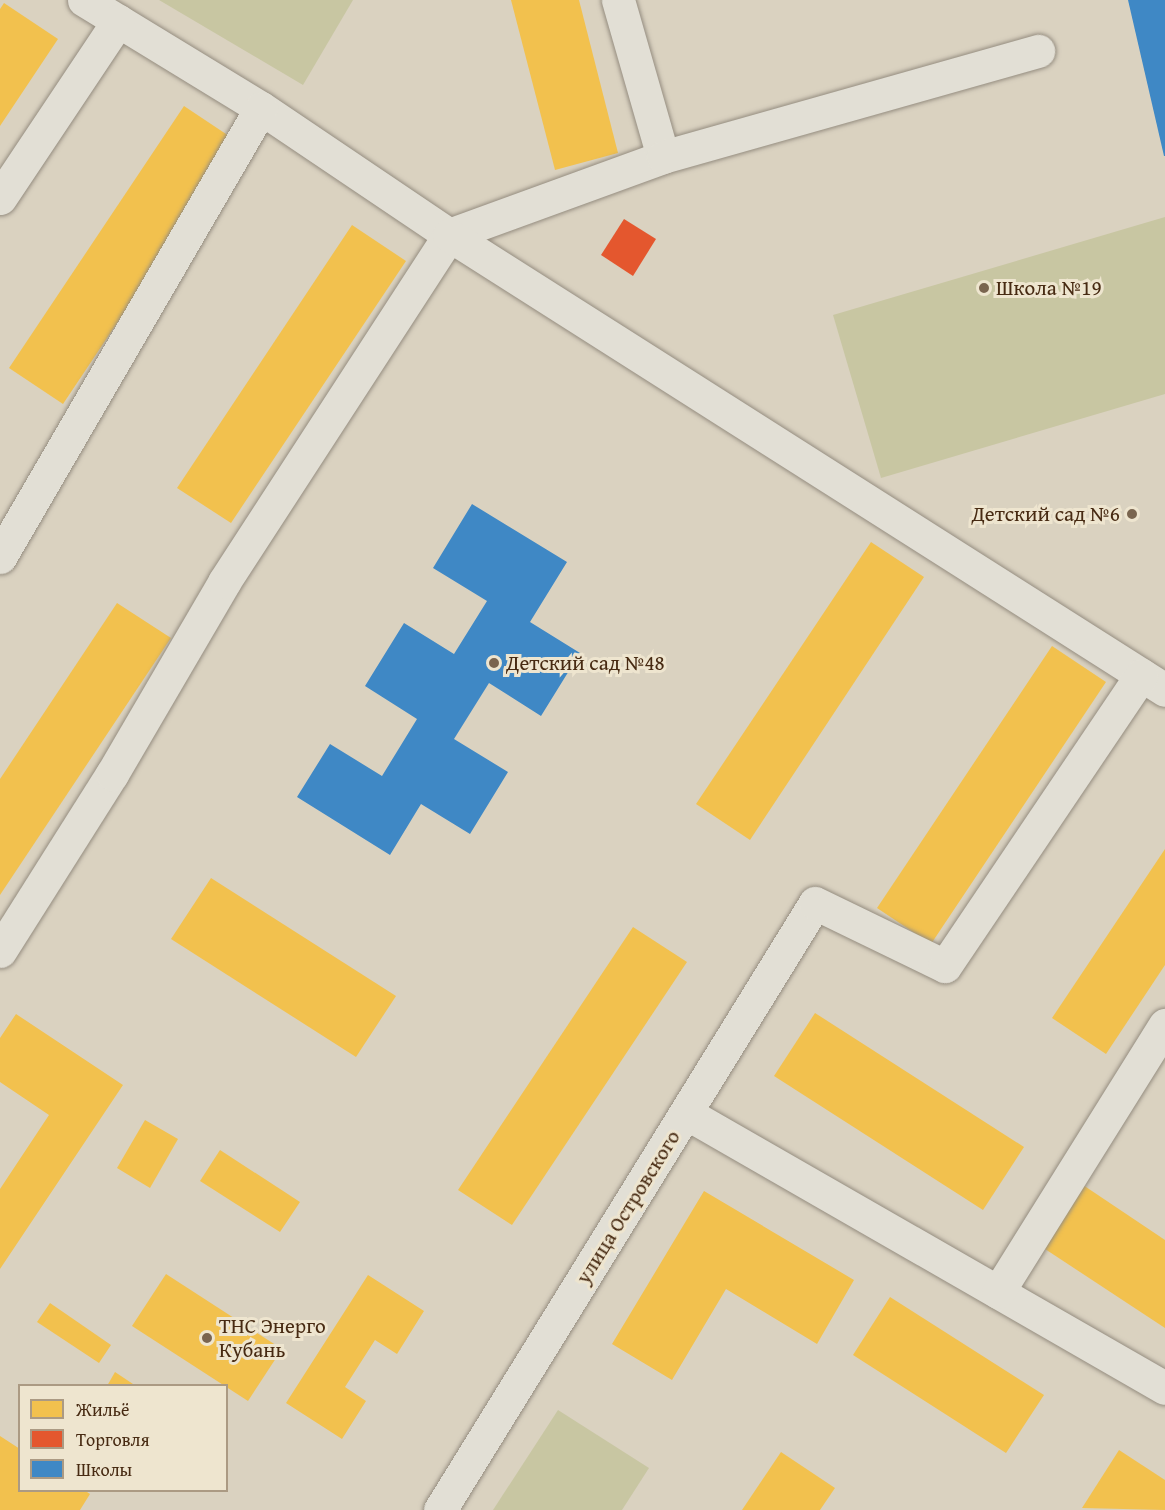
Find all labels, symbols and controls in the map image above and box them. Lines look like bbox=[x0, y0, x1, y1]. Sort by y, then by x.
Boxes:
place label: Школа №19 bbox=[996, 275, 1102, 301]
marker: Школа №19 bbox=[977, 281, 991, 295]
place label: Детский сад №6 bbox=[971, 501, 1120, 527]
marker: Детский сад №6 bbox=[1125, 507, 1139, 521]
place label: Детский сад №48 bbox=[506, 650, 665, 676]
marker: Детский сад №48 bbox=[487, 656, 501, 670]
street label: улица Островского bbox=[571, 1126, 685, 1288]
place label: ТНС Энерго Кубань bbox=[219, 1313, 326, 1363]
marker: ТНС Энерго Кубань bbox=[200, 1331, 214, 1345]
legend bbox=[18, 1384, 228, 1492]
text: Жильё bbox=[76, 1396, 130, 1423]
text: Торговля bbox=[76, 1426, 150, 1453]
text: Школы bbox=[76, 1456, 132, 1483]

